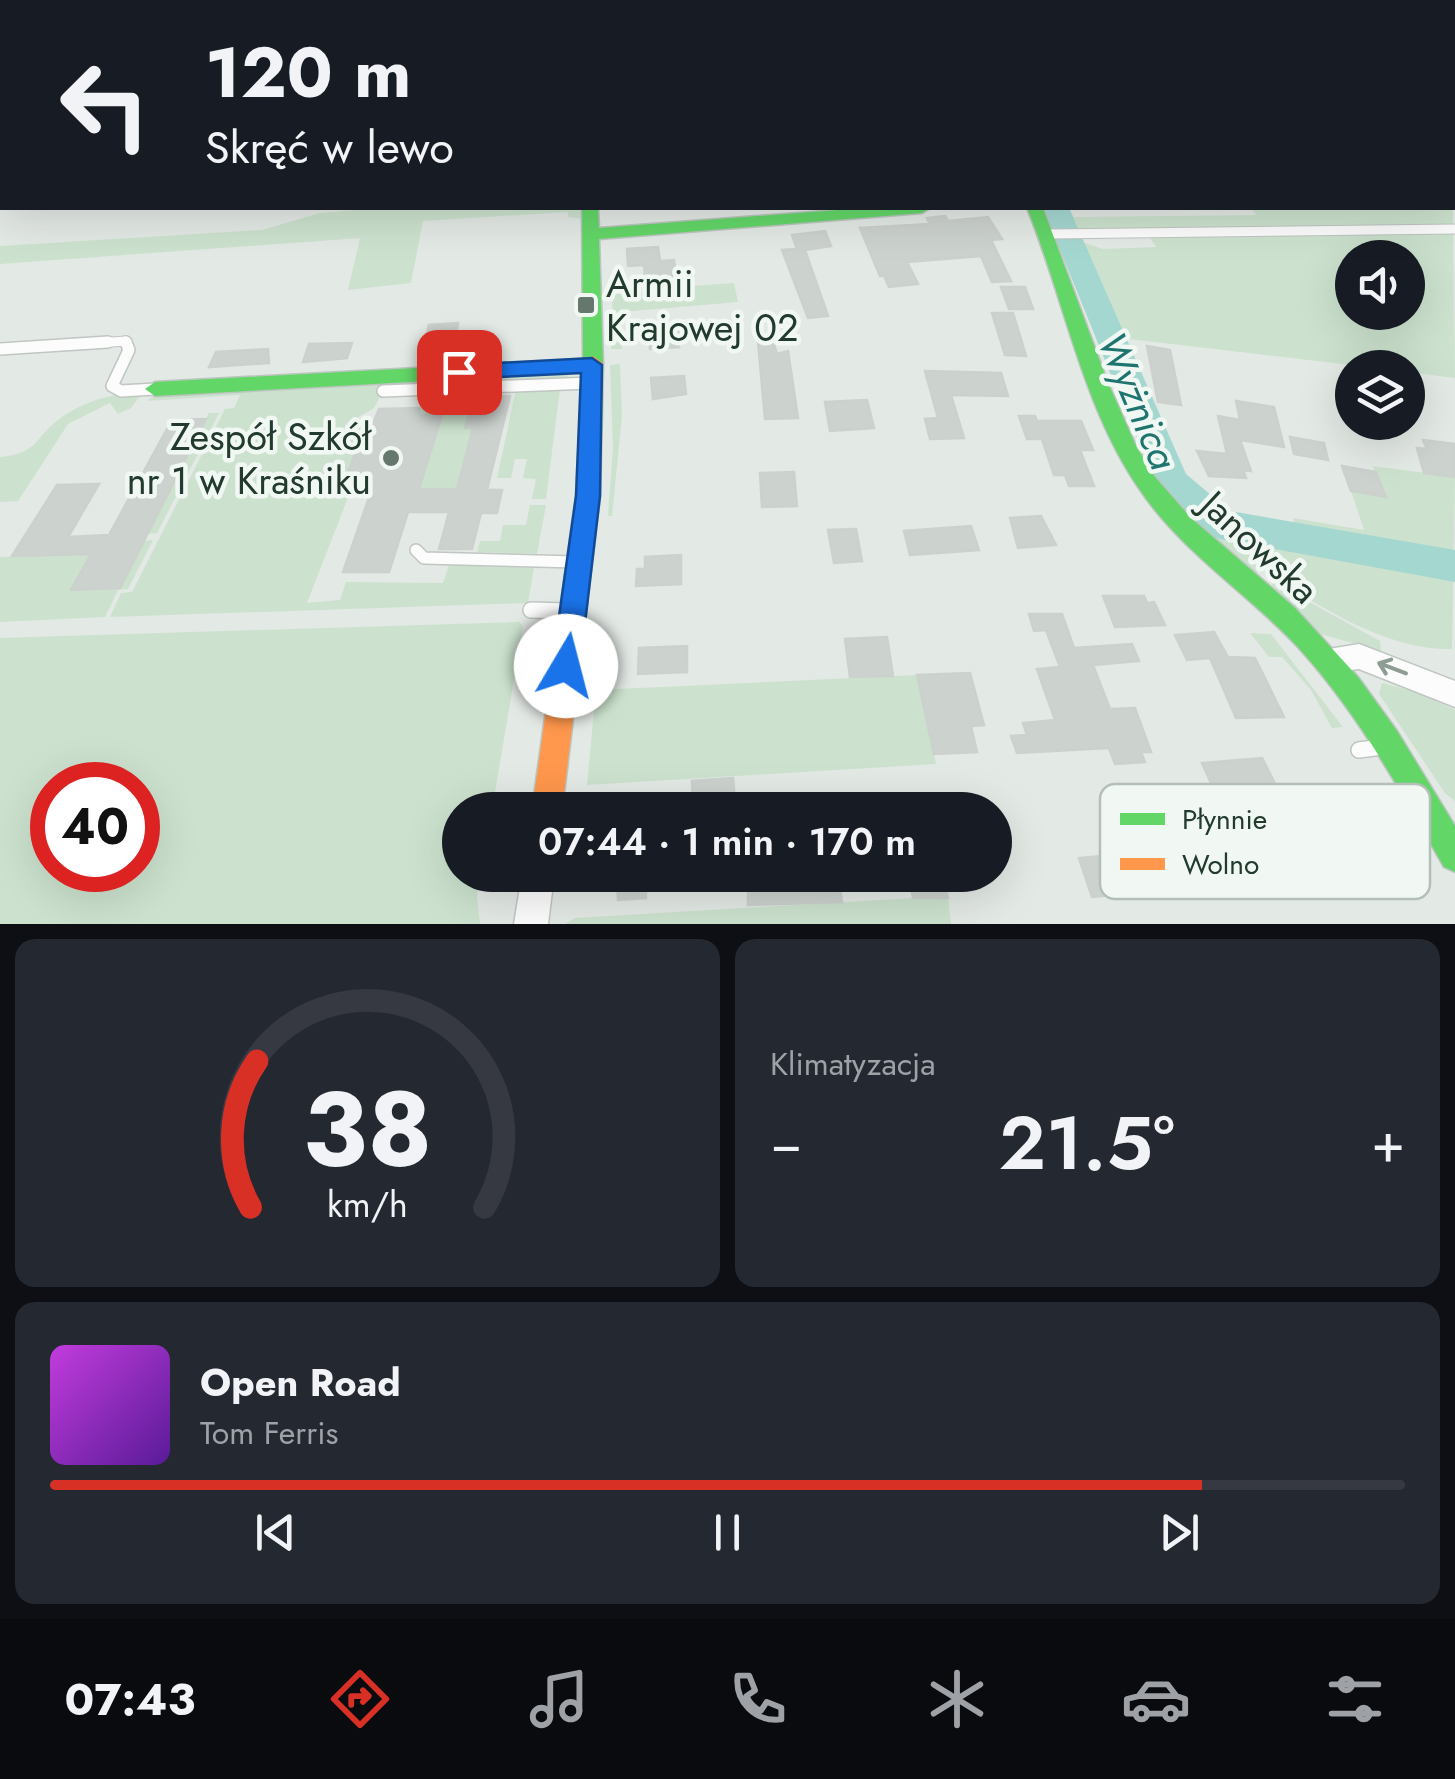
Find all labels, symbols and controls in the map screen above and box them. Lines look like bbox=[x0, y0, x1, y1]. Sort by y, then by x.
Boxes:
text: 120 m bbox=[205, 22, 411, 123]
icon: left bbox=[40, 40, 170, 170]
text: Skręć w lewo bbox=[205, 115, 454, 180]
map controls bbox=[1335, 240, 1425, 440]
button: sound bbox=[1335, 240, 1425, 330]
place label: Armii Krajowej 02 bbox=[606, 256, 799, 355]
marker: Armii Krajowej 02 bbox=[575, 294, 597, 316]
water label: Wyżnica bbox=[1083, 323, 1193, 479]
pin bbox=[417, 330, 502, 415]
icon: arrive bbox=[432, 345, 487, 400]
button: layers bbox=[1335, 350, 1425, 440]
place label: Zespół Szkół nr 1 w Kraśniku bbox=[127, 409, 372, 508]
marker: Zespół Szkół nr 1 w Kraśniku bbox=[380, 447, 402, 469]
street label: Janowska bbox=[1185, 474, 1331, 616]
position arrow bbox=[514, 614, 618, 718]
one-way arrow bbox=[1378, 657, 1408, 675]
speed limit sign: 40 bbox=[30, 762, 160, 892]
legend bbox=[1100, 784, 1430, 899]
text: Płynnie bbox=[1182, 799, 1267, 840]
text: 07:44 · 1 min · 170 m bbox=[538, 814, 916, 869]
text: Wolno bbox=[1182, 844, 1259, 885]
text: Klimatyzacja bbox=[770, 1041, 936, 1087]
text: 38 bbox=[303, 1054, 432, 1204]
text: 21.5° bbox=[999, 1089, 1175, 1197]
text: − bbox=[770, 1103, 802, 1183]
text: + bbox=[1371, 1103, 1405, 1183]
text: km/h bbox=[327, 1179, 408, 1230]
text: Open Road bbox=[200, 1355, 401, 1410]
text: Tom Ferris bbox=[200, 1410, 338, 1456]
icon: previous bbox=[248, 1505, 303, 1560]
icon: pause bbox=[700, 1505, 755, 1560]
icon: next bbox=[1152, 1505, 1207, 1560]
icon: directions bbox=[325, 1664, 395, 1734]
icon: music bbox=[524, 1664, 594, 1734]
icon: phone bbox=[723, 1664, 793, 1734]
icon: climate bbox=[922, 1664, 992, 1734]
icon: car bbox=[1121, 1664, 1191, 1734]
icon: filters bbox=[1320, 1664, 1390, 1734]
text: 07:43 bbox=[65, 1667, 195, 1732]

